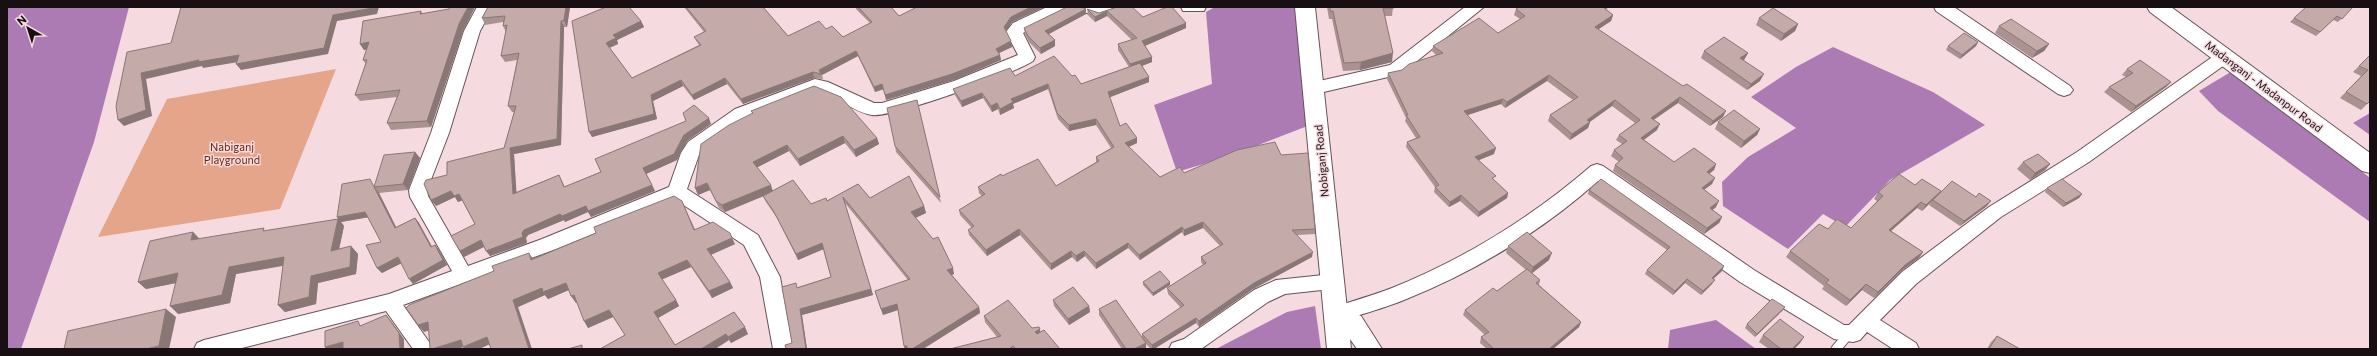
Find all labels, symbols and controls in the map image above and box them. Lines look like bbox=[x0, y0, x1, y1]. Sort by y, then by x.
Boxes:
north arrow bbox=[8, 8, 48, 48]
text: N bbox=[14, 12, 29, 27]
street label: Madanganj - Madanpur Road bbox=[2203, 38, 2325, 134]
street label: Nobiganj Road bbox=[1311, 124, 1331, 198]
park label: Nabiganj Playground bbox=[204, 140, 260, 166]

